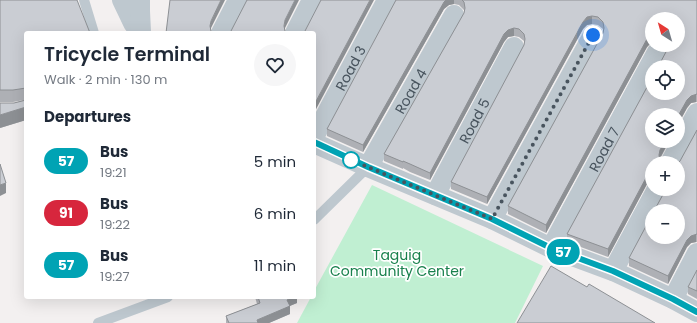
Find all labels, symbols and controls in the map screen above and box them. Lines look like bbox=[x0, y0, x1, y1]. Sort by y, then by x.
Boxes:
north arrow bbox=[645, 12, 685, 52]
map controls bbox=[645, 12, 685, 244]
your location bbox=[583, 25, 603, 45]
text: Tricycle Terminal bbox=[44, 41, 210, 68]
street label: Road 3 bbox=[330, 42, 371, 94]
button: heart bbox=[254, 44, 296, 86]
button: locate bbox=[645, 60, 685, 100]
street label: Road 4 bbox=[390, 65, 432, 118]
text: Walk · 2 min · 130 m bbox=[44, 70, 167, 89]
street label: Road 5 bbox=[454, 95, 495, 147]
text: Departures bbox=[44, 106, 131, 127]
button: layers bbox=[645, 108, 685, 148]
street label: Road 7 bbox=[584, 123, 625, 175]
text: Bus bbox=[100, 141, 128, 162]
text: 57 bbox=[58, 151, 74, 171]
text: 5 min bbox=[254, 151, 296, 172]
unlabelled marker bbox=[342, 151, 360, 169]
button: + bbox=[645, 156, 685, 196]
text: 19:21 bbox=[100, 163, 127, 182]
text: Bus bbox=[100, 193, 128, 214]
text: 91 bbox=[59, 203, 73, 223]
text: 6 min bbox=[254, 203, 296, 224]
button: − bbox=[645, 204, 685, 244]
text: 19:22 bbox=[100, 215, 130, 234]
line badge: 57 bbox=[545, 239, 581, 265]
text: 57 bbox=[555, 242, 571, 262]
text: Bus bbox=[100, 245, 128, 266]
park label: Taguig Community Center bbox=[330, 245, 464, 281]
text: 57 bbox=[58, 255, 74, 275]
text: 11 min bbox=[254, 255, 296, 276]
text: 19:27 bbox=[100, 267, 130, 286]

